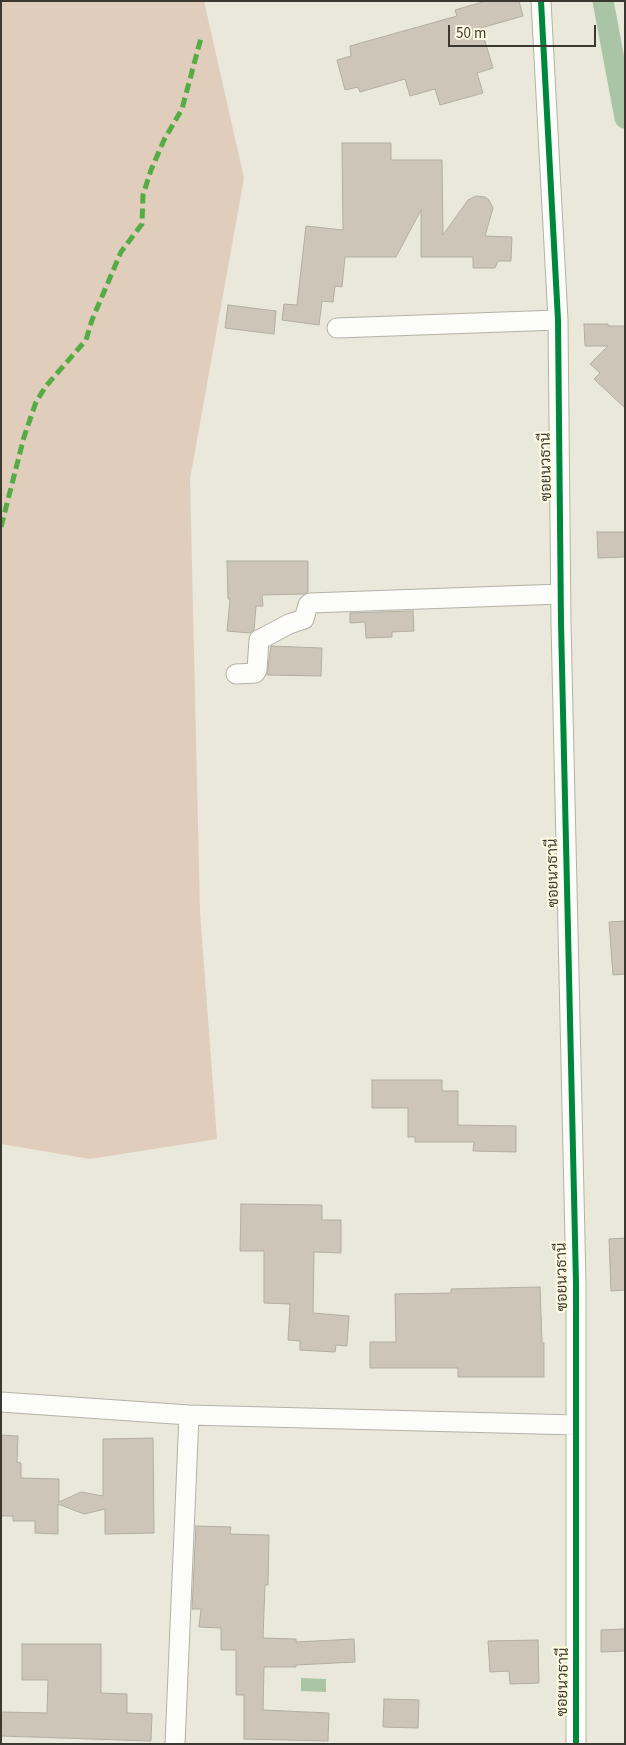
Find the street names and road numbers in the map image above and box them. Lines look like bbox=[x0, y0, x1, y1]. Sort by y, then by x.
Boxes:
street label: ซอยนวธานี bbox=[537, 432, 557, 502]
street label: ซอยนวธานี bbox=[544, 838, 564, 908]
street label: ซอยนวธานี bbox=[553, 1242, 573, 1312]
street label: ซอยนวธานี bbox=[554, 1647, 574, 1717]

